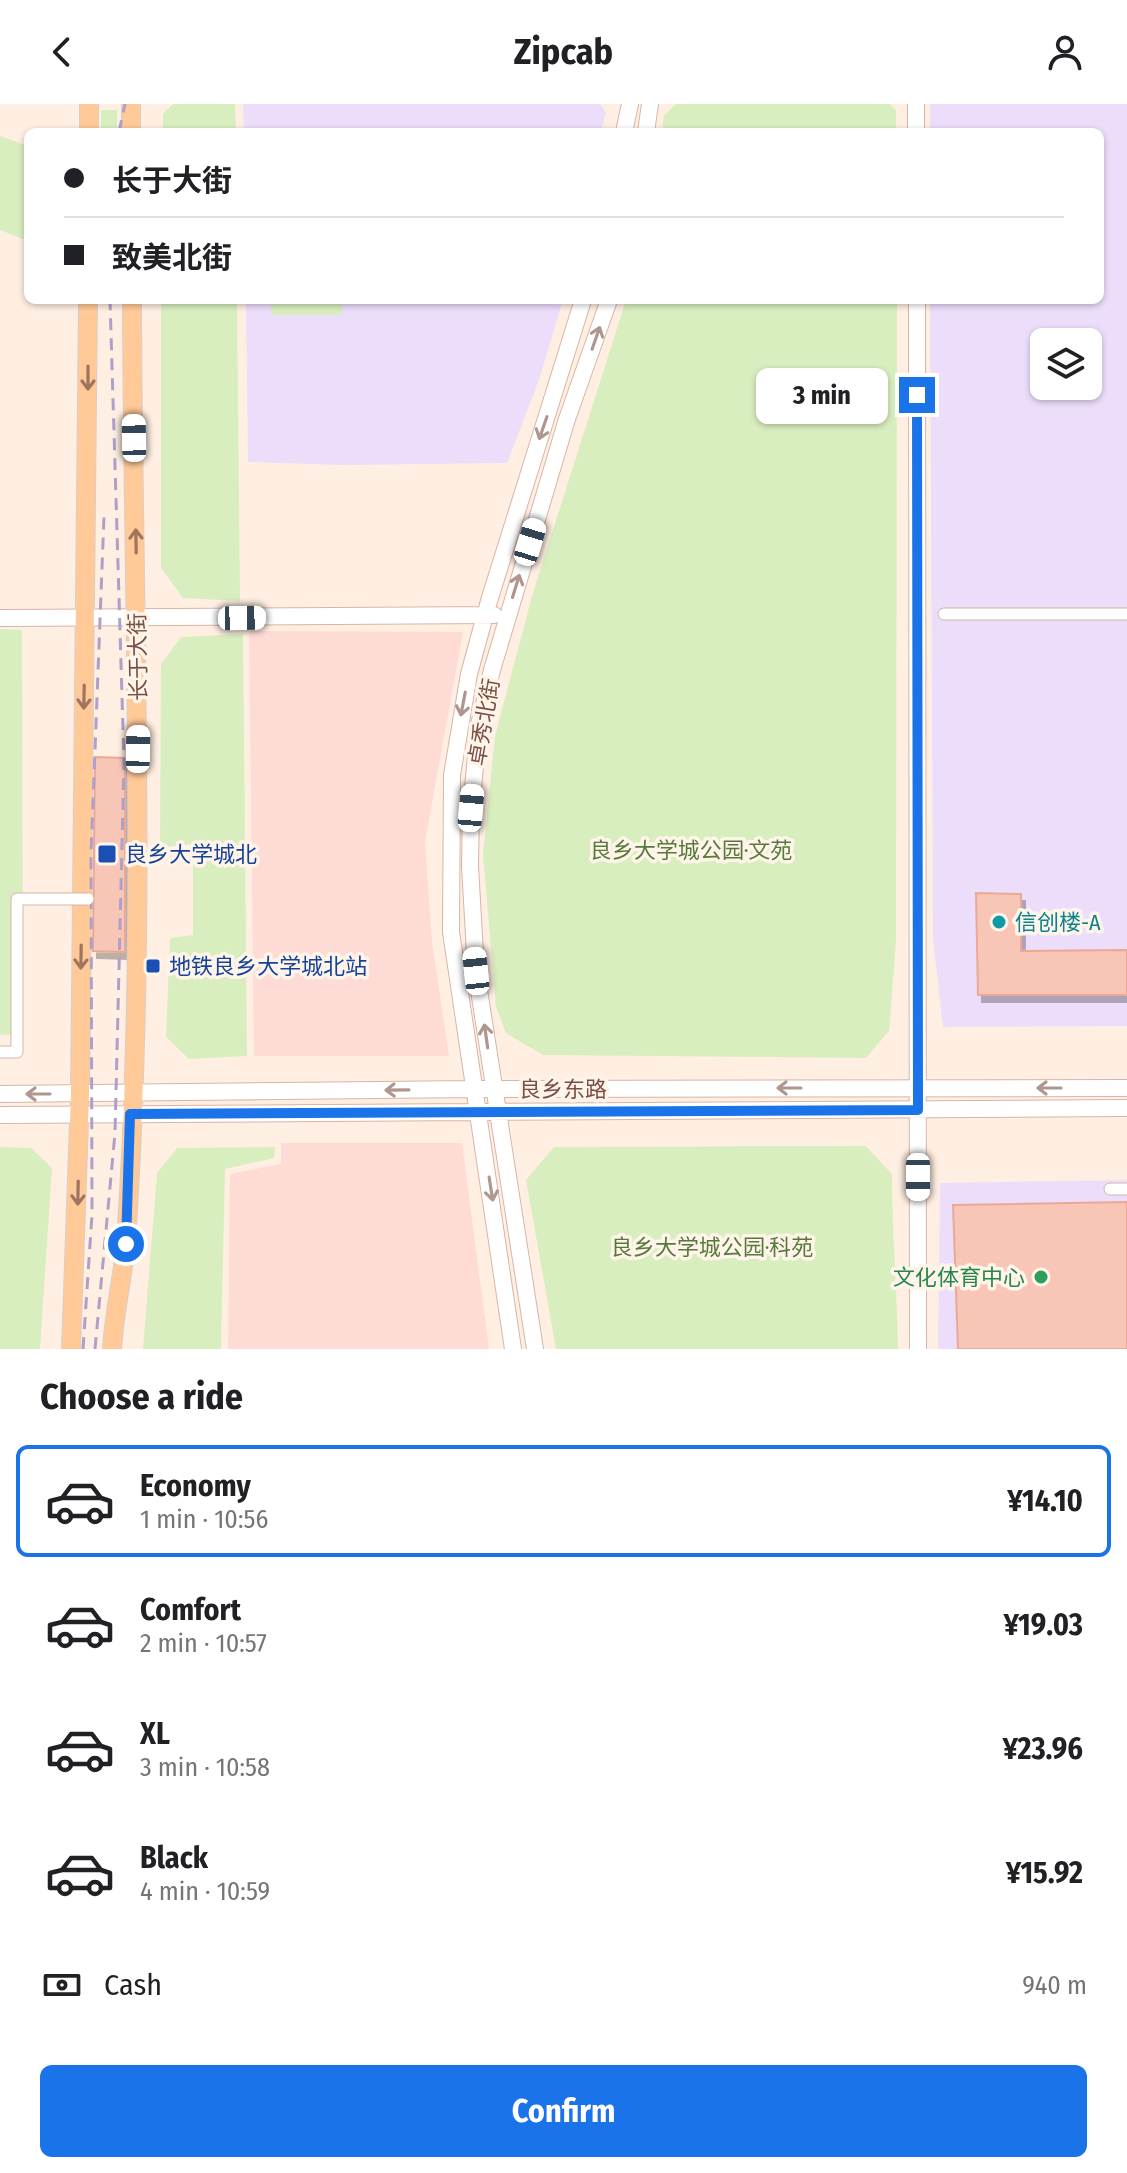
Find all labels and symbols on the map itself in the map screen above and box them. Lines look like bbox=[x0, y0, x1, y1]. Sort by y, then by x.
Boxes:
one-way arrow bbox=[589, 326, 604, 351]
one-way arrow bbox=[80, 364, 96, 391]
callout: 3 min bbox=[757, 367, 889, 423]
route end bbox=[899, 377, 935, 413]
car bbox=[122, 414, 146, 462]
one-way arrow bbox=[535, 415, 550, 440]
car bbox=[512, 516, 548, 568]
one-way arrow bbox=[128, 528, 144, 555]
one-way arrow bbox=[509, 573, 524, 599]
car bbox=[218, 606, 266, 630]
street label: 长于大街 bbox=[124, 613, 152, 701]
street label: 卓秀北街 bbox=[463, 676, 505, 768]
one-way arrow bbox=[76, 683, 92, 710]
one-way arrow bbox=[455, 691, 470, 717]
car bbox=[126, 725, 150, 773]
car bbox=[457, 783, 485, 833]
park label: 良乡大学城公园·文苑 bbox=[590, 837, 792, 864]
place label: 良乡大学城北 bbox=[125, 841, 257, 868]
marker: 良乡大学城北 bbox=[96, 843, 118, 865]
place label: 信创楼-A bbox=[1015, 909, 1101, 936]
marker: 信创楼-A bbox=[990, 913, 1008, 931]
one-way arrow bbox=[73, 943, 89, 970]
car bbox=[462, 946, 490, 996]
place label: 地铁良乡大学城北站 bbox=[169, 953, 367, 980]
marker: 地铁良乡大学城北站 bbox=[144, 957, 162, 975]
one-way arrow bbox=[478, 1023, 493, 1049]
street label: 良乡东路 bbox=[519, 1076, 607, 1103]
one-way arrow bbox=[776, 1080, 803, 1096]
one-way arrow bbox=[1036, 1080, 1063, 1096]
one-way arrow bbox=[384, 1082, 411, 1097]
one-way arrow bbox=[25, 1086, 52, 1102]
car bbox=[906, 1153, 930, 1201]
one-way arrow bbox=[484, 1176, 499, 1201]
one-way arrow bbox=[70, 1179, 86, 1206]
route start bbox=[108, 1226, 144, 1262]
park label: 良乡大学城公园·科苑 bbox=[611, 1234, 813, 1261]
place label: 文化体育中心 bbox=[893, 1264, 1025, 1291]
marker: 文化体育中心 bbox=[1032, 1268, 1050, 1286]

